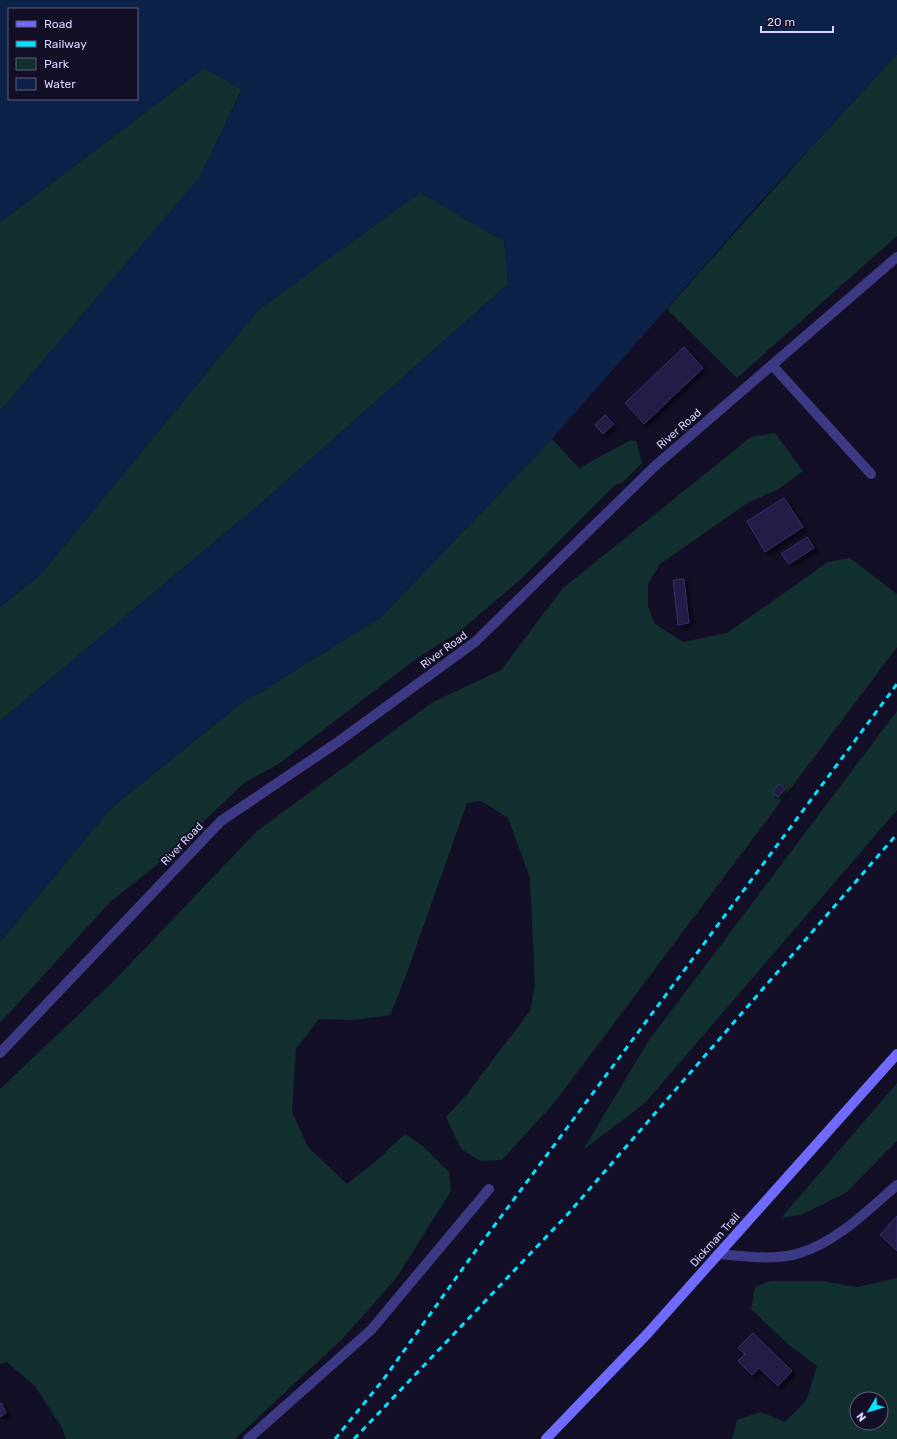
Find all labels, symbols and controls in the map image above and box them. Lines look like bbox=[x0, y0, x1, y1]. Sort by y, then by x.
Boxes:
legend bbox=[8, 8, 138, 100]
scale bar bbox=[761, 8, 833, 34]
text: 20 m bbox=[767, 15, 795, 29]
text: Road bbox=[44, 17, 72, 31]
text: Railway bbox=[44, 37, 87, 51]
text: Park bbox=[44, 57, 70, 71]
text: Water bbox=[44, 77, 76, 91]
street label: River Road bbox=[654, 406, 704, 452]
street label: River Road bbox=[418, 629, 470, 671]
street label: River Road bbox=[158, 820, 206, 868]
street label: Dickman Trail bbox=[687, 1210, 743, 1270]
north arrow bbox=[849, 1391, 889, 1431]
text: N bbox=[854, 1410, 869, 1424]

